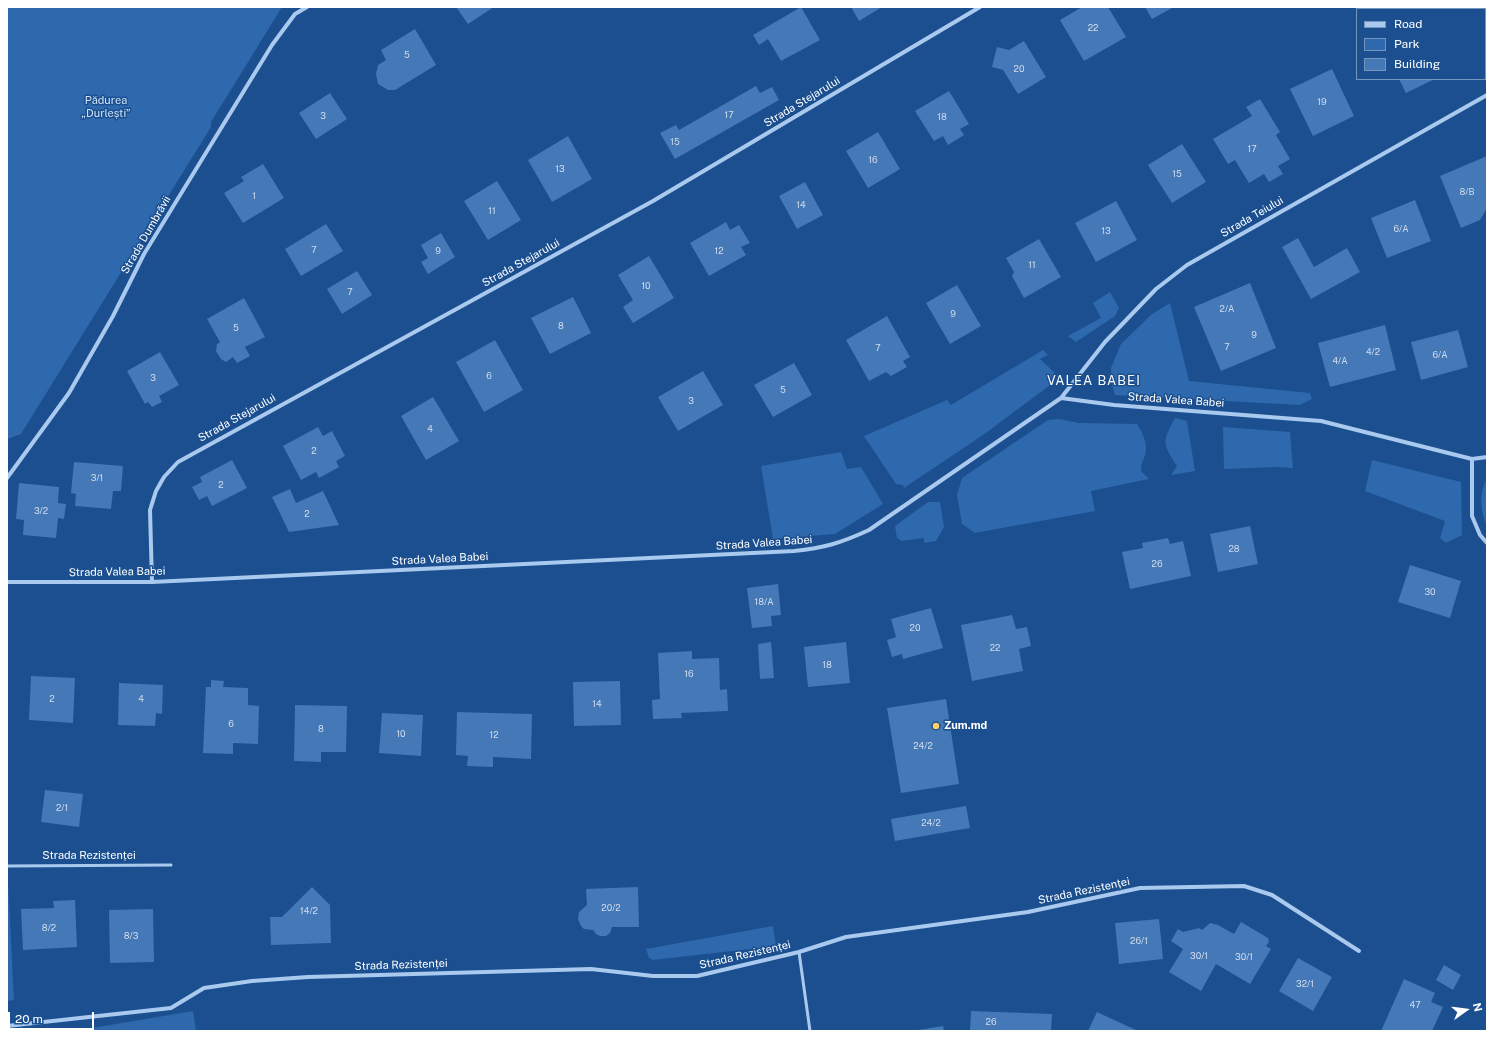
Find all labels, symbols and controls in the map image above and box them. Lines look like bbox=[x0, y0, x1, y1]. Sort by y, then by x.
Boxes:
legend bbox=[1356, 8, 1486, 80]
text: Road bbox=[1394, 17, 1422, 31]
house number: 22 bbox=[1088, 23, 1098, 33]
text: Park bbox=[1394, 37, 1420, 51]
house number: 5 bbox=[404, 50, 410, 60]
text: Building bbox=[1394, 57, 1440, 71]
house number: 20 bbox=[1014, 64, 1024, 74]
street label: Strada Stejarului bbox=[762, 74, 842, 130]
park label: Pădurea „Durlești” bbox=[81, 94, 131, 120]
house number: 19 bbox=[1317, 97, 1327, 107]
house number: 17 bbox=[724, 110, 734, 120]
house number: 3 bbox=[320, 111, 326, 121]
house number: 18 bbox=[937, 112, 947, 122]
house number: 15 bbox=[670, 137, 680, 147]
house number: 17 bbox=[1247, 144, 1257, 154]
house number: 16 bbox=[868, 155, 878, 165]
house number: 13 bbox=[555, 164, 565, 174]
house number: 15 bbox=[1172, 169, 1182, 179]
house number: 8/B bbox=[1459, 187, 1475, 197]
house number: 1 bbox=[252, 191, 256, 201]
street label: Strada Dumbrăvii bbox=[118, 194, 174, 276]
street label: Strada Teiului bbox=[1218, 194, 1286, 240]
house number: 14 bbox=[796, 200, 806, 210]
house number: 11 bbox=[488, 206, 496, 216]
house number: 6/A bbox=[1393, 224, 1409, 234]
house number: 13 bbox=[1101, 226, 1111, 236]
street label: Strada Stejarului bbox=[480, 236, 562, 290]
house number: 7 bbox=[311, 245, 317, 255]
house number: 9 bbox=[435, 246, 441, 256]
house number: 12 bbox=[714, 246, 724, 256]
house number: 11 bbox=[1028, 260, 1036, 270]
house number: 10 bbox=[641, 281, 651, 291]
house number: 7 bbox=[347, 287, 353, 297]
house number: 2/A bbox=[1220, 304, 1234, 314]
house number: 9 bbox=[950, 309, 956, 319]
house number: 8 bbox=[558, 321, 564, 331]
house number: 5 bbox=[233, 323, 239, 333]
house number: 9 bbox=[1251, 330, 1257, 340]
house number: 7 bbox=[1224, 342, 1230, 352]
house number: 7 bbox=[875, 343, 881, 353]
house number: 4/2 bbox=[1366, 347, 1380, 357]
house number: 6/A bbox=[1432, 350, 1448, 360]
house number: 4/A bbox=[1332, 356, 1348, 366]
house number: 6 bbox=[486, 371, 492, 381]
house number: 3 bbox=[150, 373, 156, 383]
district label: VALEA BABEI bbox=[1047, 373, 1141, 389]
house number: 5 bbox=[780, 385, 786, 395]
street label: Strada Valea Babei bbox=[1127, 390, 1225, 410]
street label: Strada Stejarului bbox=[196, 391, 278, 445]
house number: 3 bbox=[688, 396, 694, 406]
house number: 4 bbox=[427, 424, 433, 434]
house number: 2 bbox=[311, 446, 317, 456]
house number: 3/1 bbox=[91, 473, 103, 483]
house number: 2 bbox=[218, 480, 224, 490]
house number: 3/2 bbox=[34, 506, 48, 516]
house number: 2 bbox=[304, 509, 310, 519]
street label: Strada Valea Babei bbox=[715, 533, 813, 553]
house number: 28 bbox=[1228, 544, 1240, 554]
street label: Strada Valea Babei bbox=[391, 550, 489, 568]
house number: 26 bbox=[1152, 559, 1162, 569]
street label: Strada Valea Babei bbox=[68, 565, 166, 579]
house number: 30 bbox=[1424, 587, 1436, 597]
house number: 18/A bbox=[754, 597, 774, 607]
house number: 20 bbox=[910, 623, 920, 633]
house number: 22 bbox=[990, 643, 1000, 653]
house number: 18 bbox=[822, 660, 832, 670]
house number: 16 bbox=[684, 669, 694, 679]
house number: 2 bbox=[49, 694, 55, 704]
house number: 4 bbox=[138, 694, 144, 704]
house number: 14 bbox=[592, 699, 602, 709]
house number: 6 bbox=[228, 719, 234, 729]
place label: Zum.md bbox=[944, 719, 987, 733]
marker: Zum.md bbox=[931, 721, 941, 731]
house number: 8 bbox=[318, 724, 324, 734]
house number: 10 bbox=[396, 729, 406, 739]
house number: 12 bbox=[489, 730, 499, 740]
house number: 24/2 bbox=[913, 741, 933, 751]
house number: 2/1 bbox=[56, 803, 68, 813]
house number: 24/2 bbox=[921, 818, 941, 828]
street label: Strada Rezistenței bbox=[42, 849, 136, 863]
street label: Strada Rezistenței bbox=[1037, 875, 1131, 907]
house number: 20/2 bbox=[601, 903, 621, 913]
house number: 14/2 bbox=[300, 906, 318, 916]
house number: 8/2 bbox=[42, 923, 56, 933]
house number: 8/3 bbox=[124, 931, 138, 941]
house number: 26/1 bbox=[1130, 936, 1148, 946]
street label: Strada Rezistenței bbox=[698, 938, 792, 972]
house number: 30/1 bbox=[1190, 951, 1208, 961]
house number: 30/1 bbox=[1235, 952, 1253, 962]
street label: Strada Rezistenței bbox=[354, 957, 448, 973]
house number: 32/1 bbox=[1296, 979, 1314, 989]
north arrow bbox=[1446, 990, 1486, 1030]
house number: 47 bbox=[1409, 1000, 1421, 1010]
text: N bbox=[1471, 1001, 1485, 1013]
scale bar bbox=[10, 1004, 96, 1030]
text: 20 m bbox=[15, 1012, 43, 1026]
house number: 26 bbox=[986, 1017, 996, 1027]

